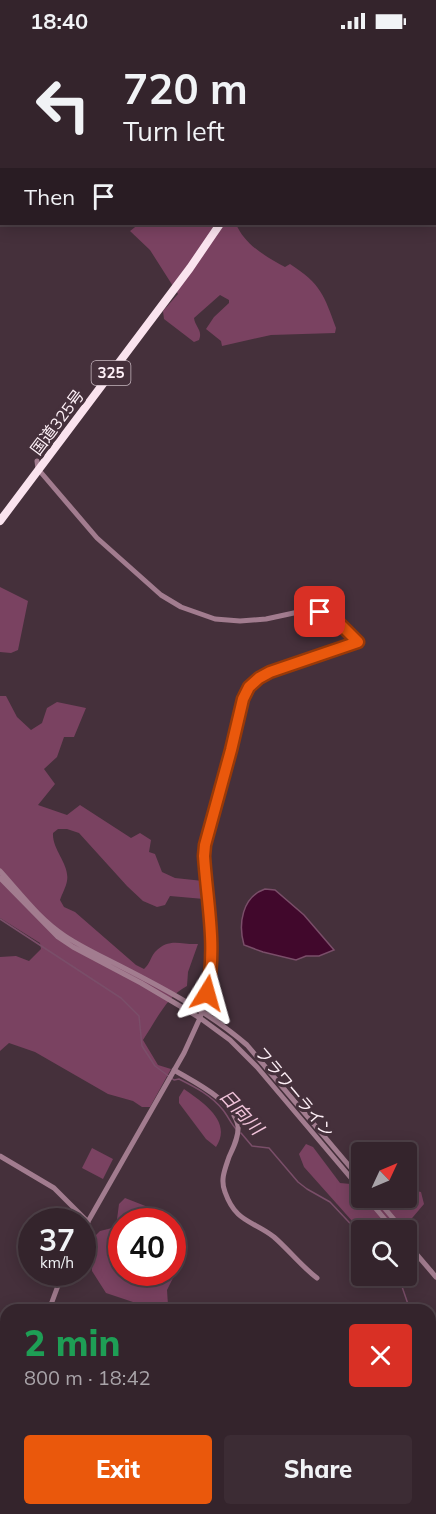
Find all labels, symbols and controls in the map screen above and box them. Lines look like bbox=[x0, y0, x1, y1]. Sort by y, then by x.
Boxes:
text: 18:40 bbox=[30, 7, 88, 35]
text: 720 m bbox=[123, 62, 248, 115]
icon: left bbox=[24, 66, 102, 144]
text: Turn left bbox=[123, 114, 225, 148]
icon: arrive bbox=[87, 180, 120, 213]
text: Then bbox=[24, 183, 75, 211]
road number: 325 bbox=[92, 361, 130, 385]
street label: 国道325号 bbox=[26, 385, 88, 459]
pin bbox=[294, 586, 345, 637]
icon: arrive bbox=[303, 595, 336, 628]
position arrow bbox=[175, 961, 239, 1025]
street label: フラワーライン bbox=[251, 1043, 339, 1141]
water label: 日向川 bbox=[215, 1084, 270, 1141]
north arrow bbox=[351, 1142, 417, 1208]
map controls bbox=[351, 1142, 417, 1286]
speed limit sign: 40 bbox=[108, 1208, 186, 1286]
button: search bbox=[351, 1220, 417, 1286]
text: 37 bbox=[39, 1221, 75, 1259]
text: km/h bbox=[40, 1253, 74, 1272]
text: 2 min bbox=[24, 1320, 120, 1365]
button: close bbox=[349, 1324, 412, 1387]
text: 800 m · 18:42 bbox=[24, 1365, 150, 1390]
button: Exit bbox=[24, 1435, 212, 1504]
button: Share bbox=[224, 1435, 412, 1504]

